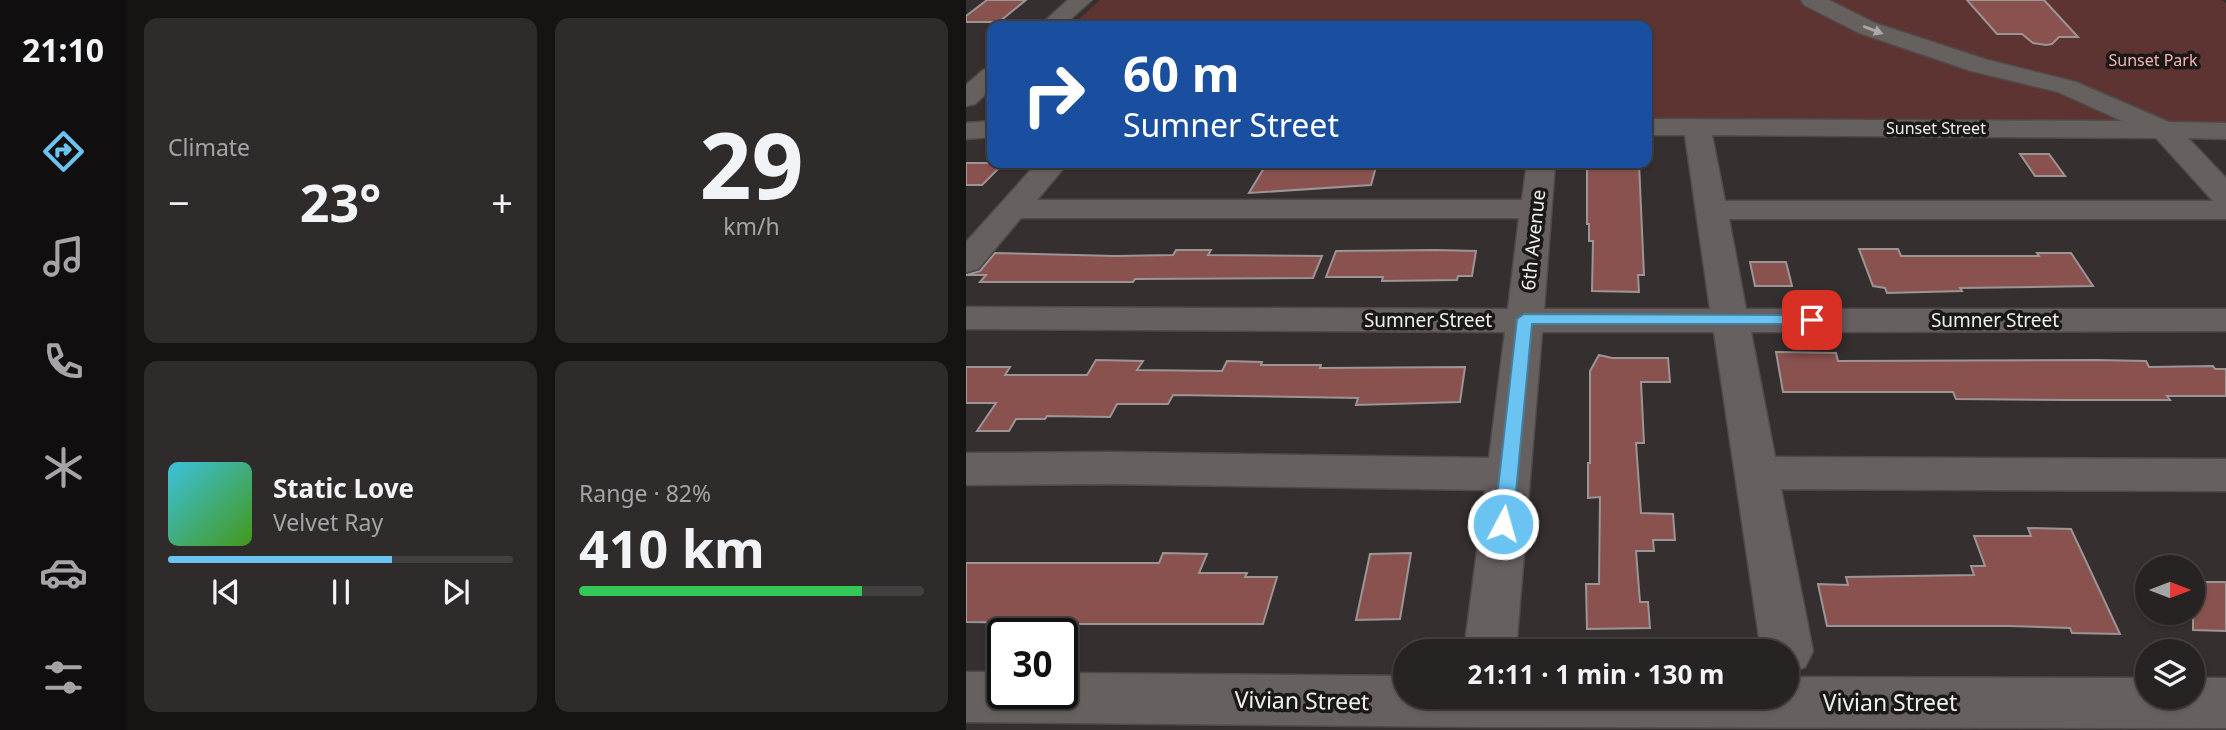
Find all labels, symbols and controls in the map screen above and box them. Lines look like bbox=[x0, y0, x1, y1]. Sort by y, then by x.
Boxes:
one-way arrow bbox=[1863, 24, 1884, 35]
text: 21:10 bbox=[22, 28, 104, 71]
text: 60 m bbox=[1123, 40, 1240, 106]
icon: right bbox=[1008, 49, 1099, 140]
park label: Sunset Park bbox=[2109, 49, 2198, 71]
text: 29 bbox=[699, 102, 804, 226]
text: Sumner Street bbox=[1123, 103, 1339, 146]
street label: Sunset Street bbox=[1886, 117, 1986, 139]
icon: directions bbox=[39, 127, 88, 176]
text: Climate bbox=[168, 131, 250, 163]
text: 23° bbox=[300, 166, 381, 237]
text: − bbox=[168, 176, 190, 228]
text: + bbox=[491, 176, 513, 228]
street label: 6th Avenue bbox=[1515, 188, 1551, 292]
text: km/h bbox=[723, 210, 780, 242]
icon: music bbox=[39, 232, 88, 281]
pin bbox=[1782, 290, 1842, 350]
icon: arrive bbox=[1793, 301, 1831, 339]
street label: Sumner Street bbox=[1364, 307, 1492, 333]
street label: Sumner Street bbox=[1931, 307, 2059, 333]
icon: phone bbox=[39, 337, 88, 386]
icon: climate bbox=[39, 443, 88, 492]
text: Static Love bbox=[273, 470, 414, 506]
text: Range · 82% bbox=[579, 477, 711, 509]
position arrow bbox=[1466, 487, 1540, 561]
text: Velvet Ray bbox=[273, 506, 383, 538]
text: 410 km bbox=[579, 512, 765, 583]
icon: car bbox=[39, 548, 88, 597]
north arrow bbox=[2135, 555, 2205, 625]
map controls bbox=[2135, 555, 2205, 709]
icon: previous bbox=[207, 573, 245, 611]
icon: pause bbox=[322, 573, 360, 611]
icon: next bbox=[437, 573, 475, 611]
speed limit sign: 30 bbox=[987, 618, 1078, 709]
button: layers bbox=[2135, 639, 2205, 709]
icon: filters bbox=[39, 653, 88, 702]
text: 21:11 · 1 min · 130 m bbox=[1468, 656, 1724, 692]
street label: Vivian Street bbox=[1234, 683, 1370, 717]
street label: Vivian Street bbox=[1823, 686, 1957, 718]

